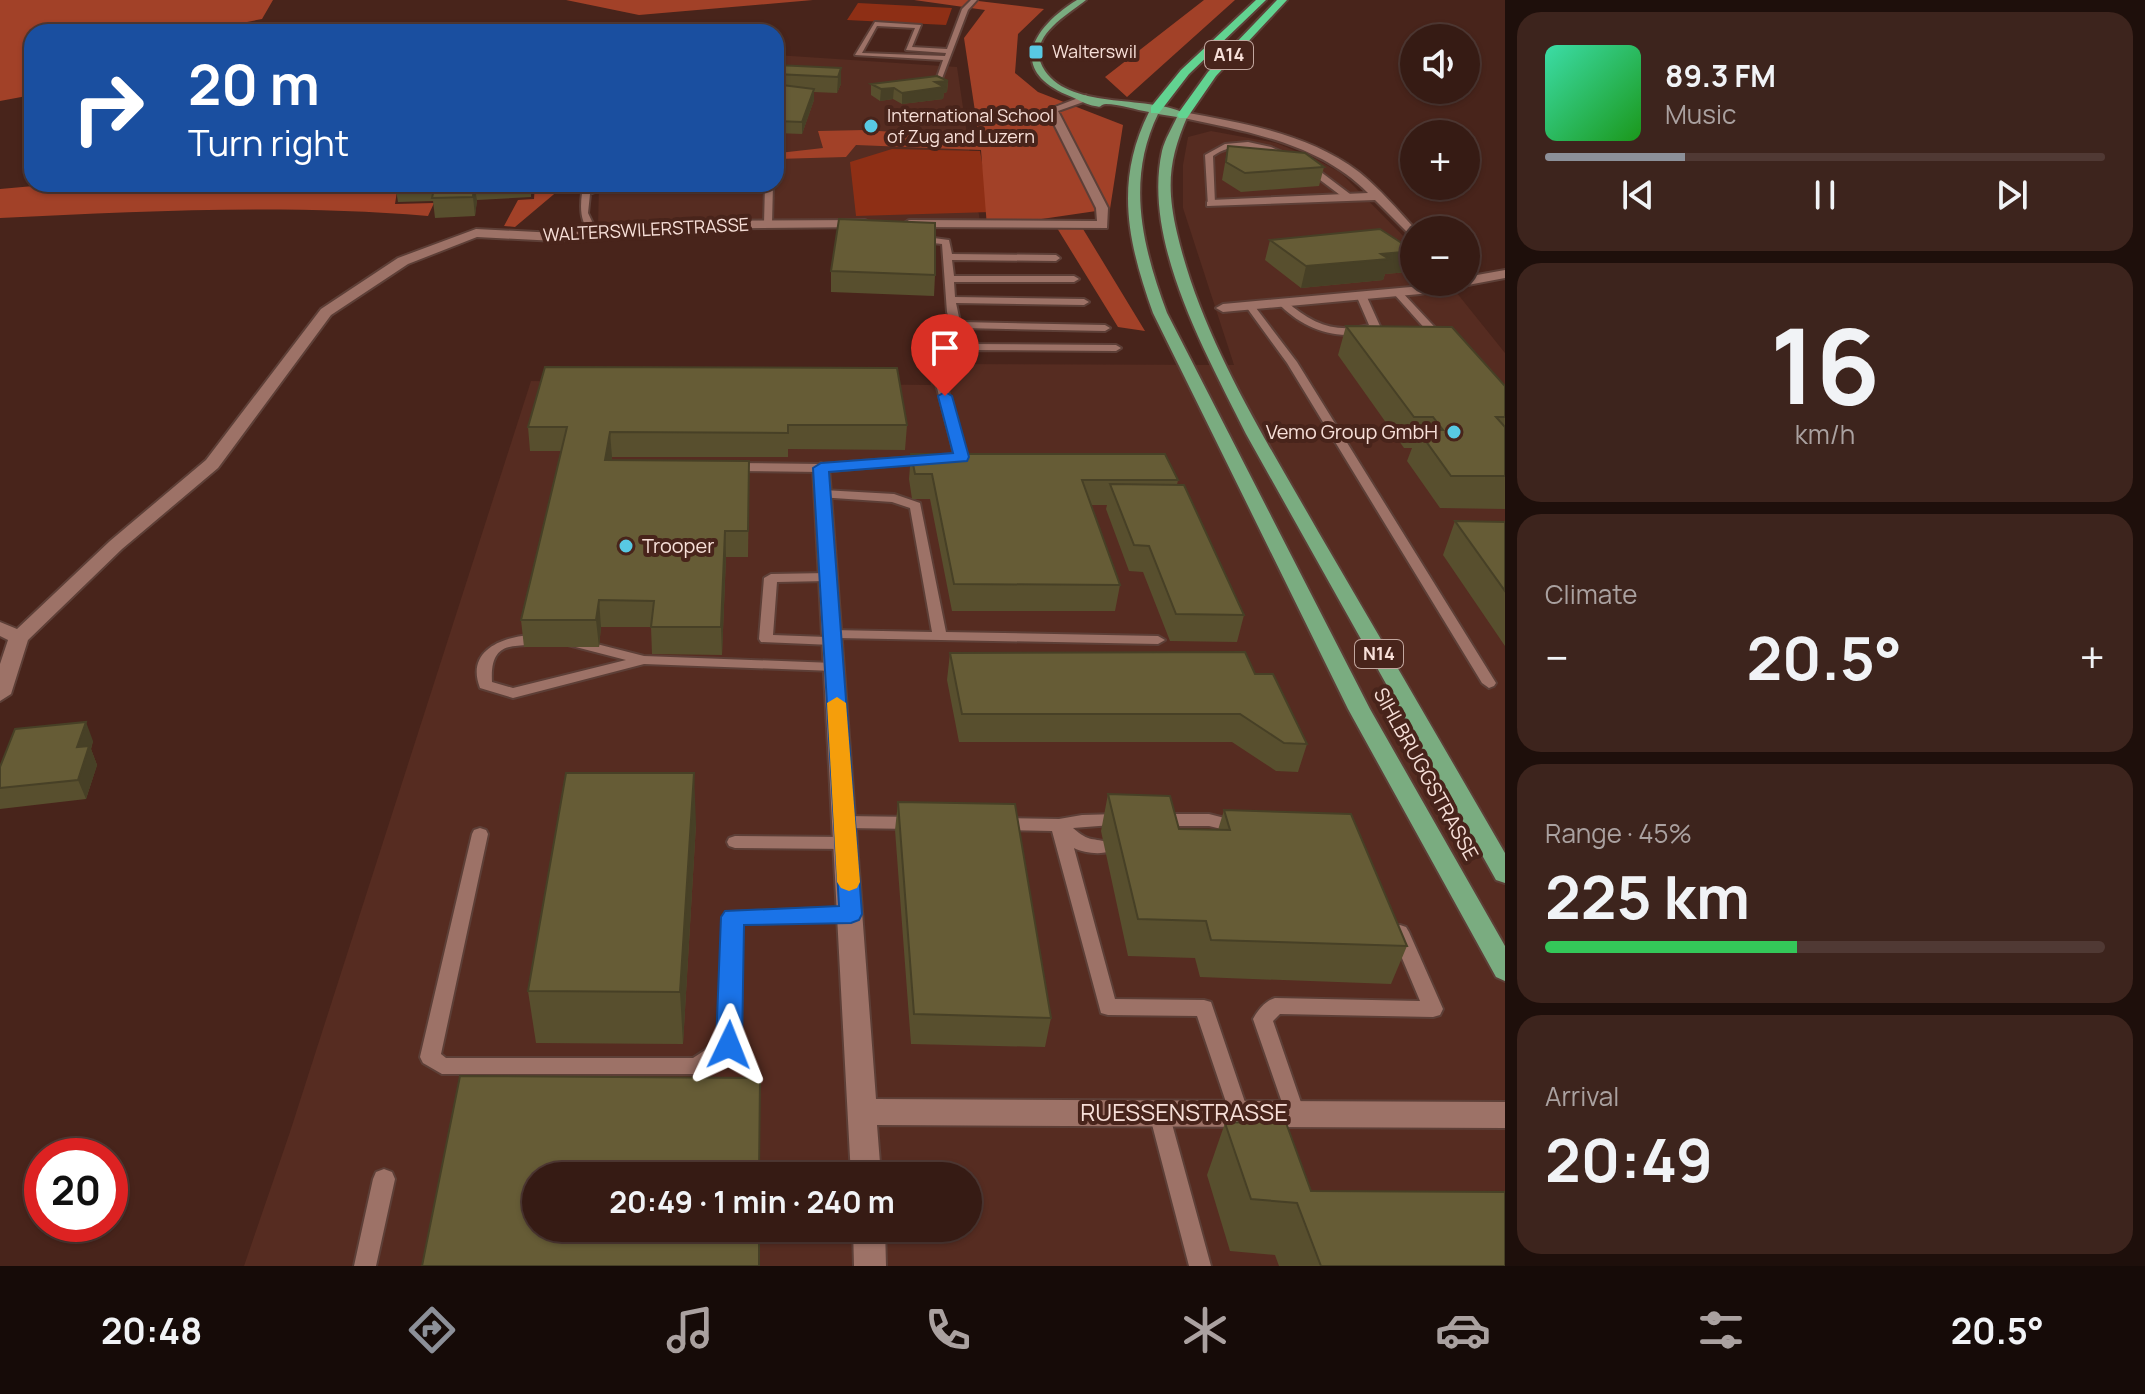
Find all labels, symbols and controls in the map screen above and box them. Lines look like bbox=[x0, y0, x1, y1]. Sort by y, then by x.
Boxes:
map controls bbox=[1400, 24, 1480, 296]
button: sound bbox=[1400, 24, 1480, 104]
place label: Walterswil bbox=[1052, 39, 1137, 63]
road number: A14 bbox=[1205, 41, 1253, 69]
marker: Walterswil bbox=[1027, 43, 1045, 61]
text: 20 m bbox=[188, 45, 320, 122]
text: 89.3 FM bbox=[1665, 55, 1776, 96]
icon: right bbox=[56, 56, 160, 160]
text: Music bbox=[1665, 96, 1736, 132]
place label: International School of Zug and Luzern bbox=[887, 103, 1054, 148]
marker: International School of Zug and Luzern bbox=[862, 117, 880, 135]
text: Turn right bbox=[188, 118, 349, 167]
button: + bbox=[1400, 120, 1480, 200]
icon: previous bbox=[1616, 173, 1660, 217]
icon: pause bbox=[1803, 173, 1847, 217]
icon: next bbox=[1990, 173, 2034, 217]
street label: WALTERSWILERSTRASSE bbox=[542, 212, 750, 246]
button: − bbox=[1400, 216, 1480, 296]
text: 16 bbox=[1770, 293, 1880, 435]
pin bbox=[911, 314, 979, 396]
icon: arrive bbox=[923, 326, 967, 370]
text: km/h bbox=[1795, 416, 1855, 452]
place label: Vemo Group GmbH bbox=[1266, 418, 1438, 445]
marker: Vemo Group GmbH bbox=[1445, 423, 1463, 441]
place label: Trooper bbox=[642, 532, 714, 559]
marker: Trooper bbox=[617, 537, 635, 555]
text: Climate bbox=[1545, 576, 1637, 612]
text: 20.5° bbox=[1746, 616, 1902, 698]
text: − bbox=[1545, 627, 1569, 687]
text: + bbox=[2080, 627, 2105, 687]
road number: N14 bbox=[1355, 640, 1403, 668]
street label: SIHLBRUGGSTRASSE bbox=[1368, 683, 1485, 865]
text: Range · 45% bbox=[1545, 815, 1692, 851]
text: 225 km bbox=[1545, 855, 1750, 937]
position arrow bbox=[687, 1003, 771, 1087]
text: Arrival bbox=[1545, 1078, 1619, 1114]
street label: RUESSENSTRASSE bbox=[1080, 1095, 1288, 1128]
text: 20:49 bbox=[1545, 1118, 1713, 1200]
speed limit sign: 20 bbox=[24, 1138, 128, 1242]
text: 20:49 · 1 min · 240 m bbox=[609, 1181, 895, 1222]
icon: directions bbox=[404, 1302, 460, 1358]
icon: music bbox=[662, 1302, 718, 1358]
icon: phone bbox=[920, 1302, 976, 1358]
icon: climate bbox=[1177, 1302, 1233, 1358]
icon: car bbox=[1435, 1302, 1491, 1358]
icon: filters bbox=[1693, 1302, 1749, 1358]
text: 20:48 bbox=[101, 1306, 202, 1355]
text: 20.5° bbox=[1951, 1306, 2044, 1355]

